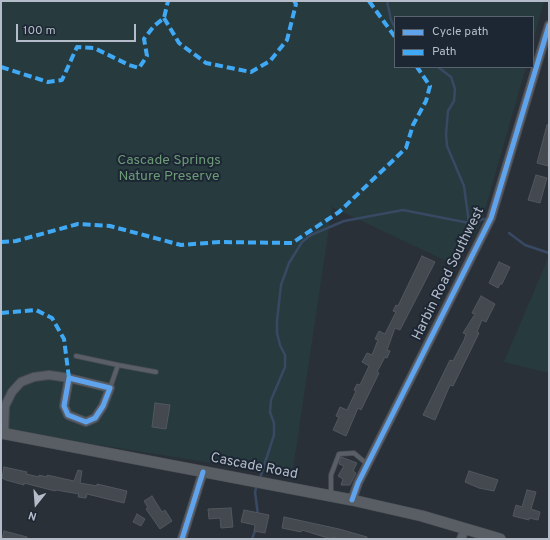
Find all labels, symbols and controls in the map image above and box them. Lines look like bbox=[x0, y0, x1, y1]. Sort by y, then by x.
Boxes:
scale bar bbox=[18, 16, 138, 42]
legend bbox=[394, 16, 534, 68]
text: 100 m bbox=[23, 23, 56, 39]
text: Cycle path bbox=[432, 24, 489, 40]
text: Path bbox=[432, 44, 457, 60]
park label: Cascade Springs Nature Preserve bbox=[117, 153, 221, 186]
street label: Harbin Road Southwest bbox=[409, 205, 489, 343]
street label: Cascade Road bbox=[209, 450, 299, 484]
north arrow bbox=[16, 484, 56, 524]
text: N bbox=[27, 508, 38, 523]

